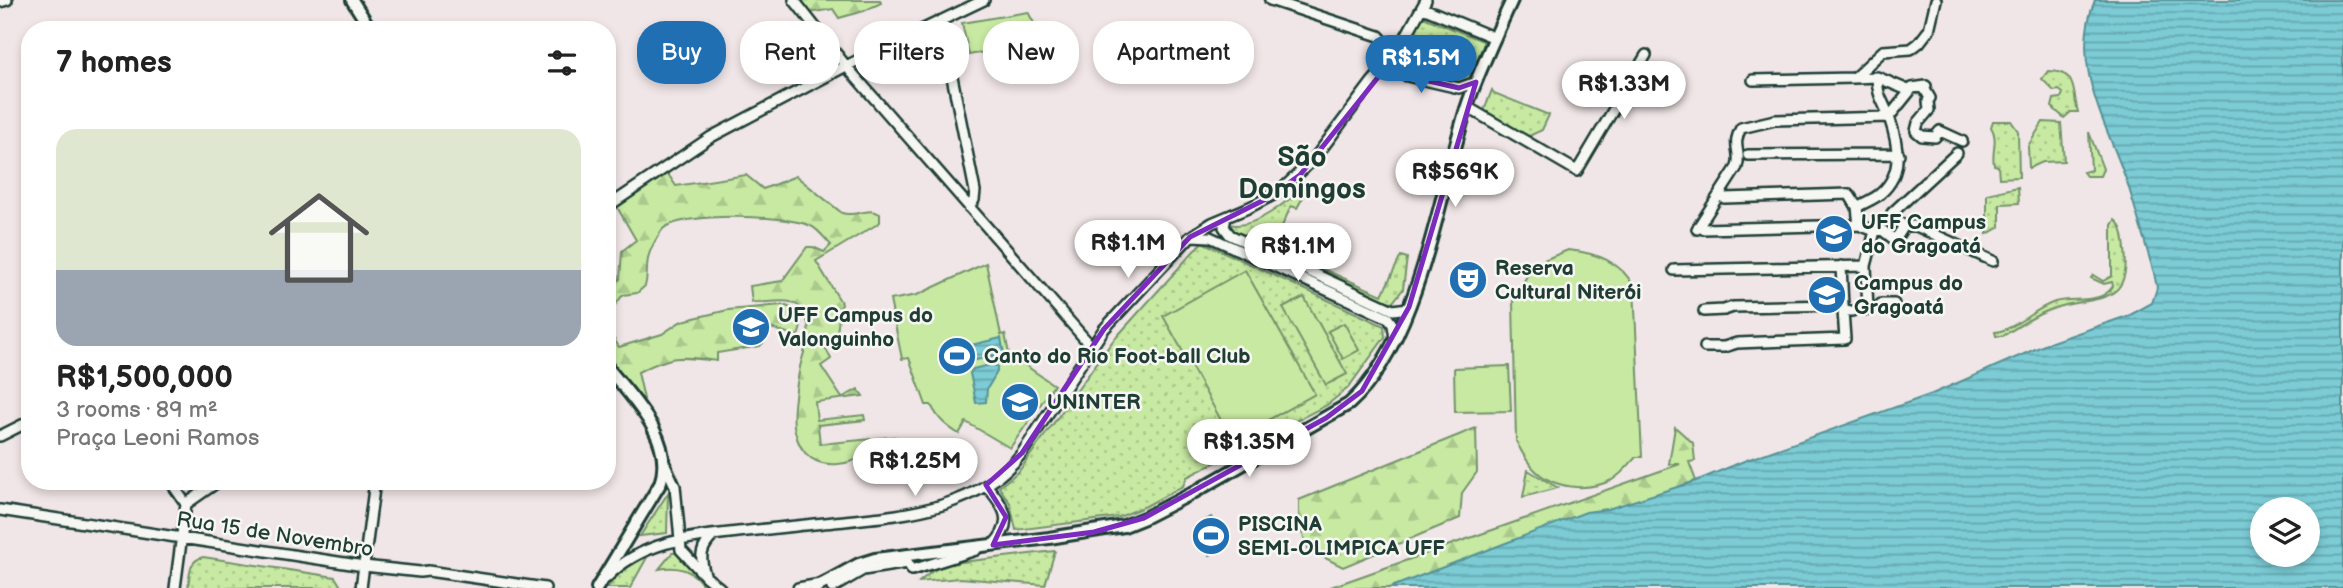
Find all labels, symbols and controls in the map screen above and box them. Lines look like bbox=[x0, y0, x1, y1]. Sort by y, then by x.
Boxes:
chip: Buy bbox=[637, 21, 726, 84]
chip: Rent bbox=[740, 21, 840, 84]
chip: Filters bbox=[854, 21, 969, 84]
chip: New bbox=[983, 21, 1079, 84]
chip: Apartment bbox=[1093, 21, 1254, 84]
pin: R$1.5M bbox=[1364, 36, 1478, 95]
icon: filters bbox=[543, 44, 581, 82]
text: R$1.5M bbox=[1382, 44, 1460, 72]
text: 7 homes bbox=[56, 45, 172, 81]
pin: R$1.33M bbox=[1559, 61, 1689, 121]
text: R$1.33M bbox=[1578, 70, 1670, 98]
district label: São Domingos bbox=[1238, 141, 1366, 206]
pin: R$569K bbox=[1398, 150, 1512, 209]
text: R$569K bbox=[1411, 158, 1499, 186]
icon: home bbox=[256, 175, 382, 301]
place label: UFF Campus do Gragoatá bbox=[1861, 210, 1986, 259]
school or university icon: UFF Campus do Gragoatá bbox=[1813, 213, 1855, 255]
pin: R$1.1M bbox=[1071, 220, 1185, 280]
pin: R$1.1M bbox=[1241, 224, 1355, 283]
text: R$1.1M bbox=[1090, 229, 1166, 257]
text: R$1.1M bbox=[1260, 232, 1336, 260]
place label: Reserva Cultural Niterói bbox=[1495, 256, 1641, 305]
theatre icon: Reserva Cultural Niterói bbox=[1447, 259, 1489, 301]
place label: Campus do Gragoatá bbox=[1854, 271, 1963, 320]
school or university icon: Campus do Gragoatá bbox=[1806, 274, 1848, 316]
place label: UFF Campus do Valonguinho bbox=[778, 303, 933, 352]
school or university icon: UFF Campus do Valonguinho bbox=[730, 306, 772, 348]
sports icon: Canto do Rio Foot-ball Club bbox=[936, 335, 978, 377]
place label: Canto do Rio Foot-ball Club bbox=[984, 344, 1251, 369]
text: R$1,500,000 bbox=[56, 360, 233, 396]
school or university icon: UNINTER bbox=[999, 381, 1041, 423]
place label: UNINTER bbox=[1047, 390, 1141, 415]
text: 3 rooms · 89 m² bbox=[56, 396, 218, 424]
pin: R$1.35M bbox=[1184, 420, 1314, 479]
text: Praça Leoni Ramos bbox=[56, 424, 259, 452]
text: R$1.35M bbox=[1203, 428, 1295, 456]
pin: R$1.25M bbox=[850, 438, 980, 498]
text: R$1.25M bbox=[869, 447, 961, 475]
map controls bbox=[2250, 497, 2320, 567]
button: layers bbox=[2250, 497, 2320, 567]
street label: Rua 15 de Novembro bbox=[175, 507, 375, 562]
place label: PISCINA SEMI-OLIMPICA UFF bbox=[1238, 512, 1445, 561]
sports icon: PISCINA SEMI-OLIMPICA UFF bbox=[1190, 515, 1232, 557]

